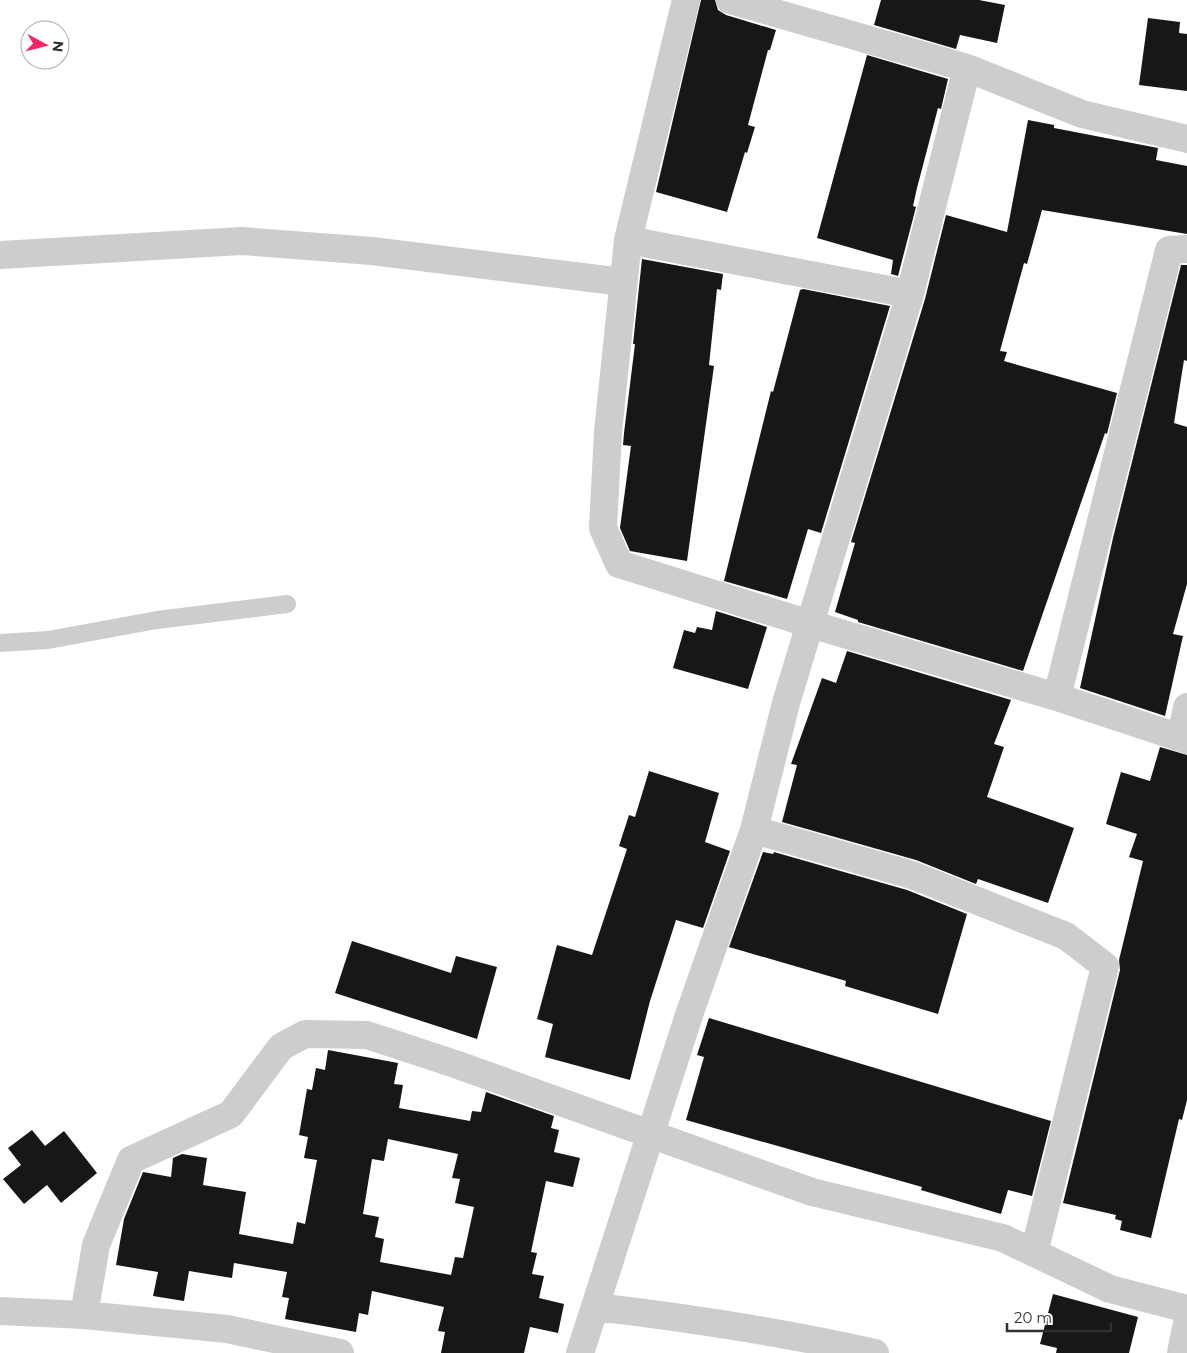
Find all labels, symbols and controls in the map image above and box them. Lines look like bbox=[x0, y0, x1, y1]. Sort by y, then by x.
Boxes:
north arrow bbox=[20, 20, 70, 70]
text: N bbox=[48, 40, 68, 53]
scale bar bbox=[1007, 1300, 1111, 1332]
text: 20 m bbox=[1014, 1308, 1052, 1327]

